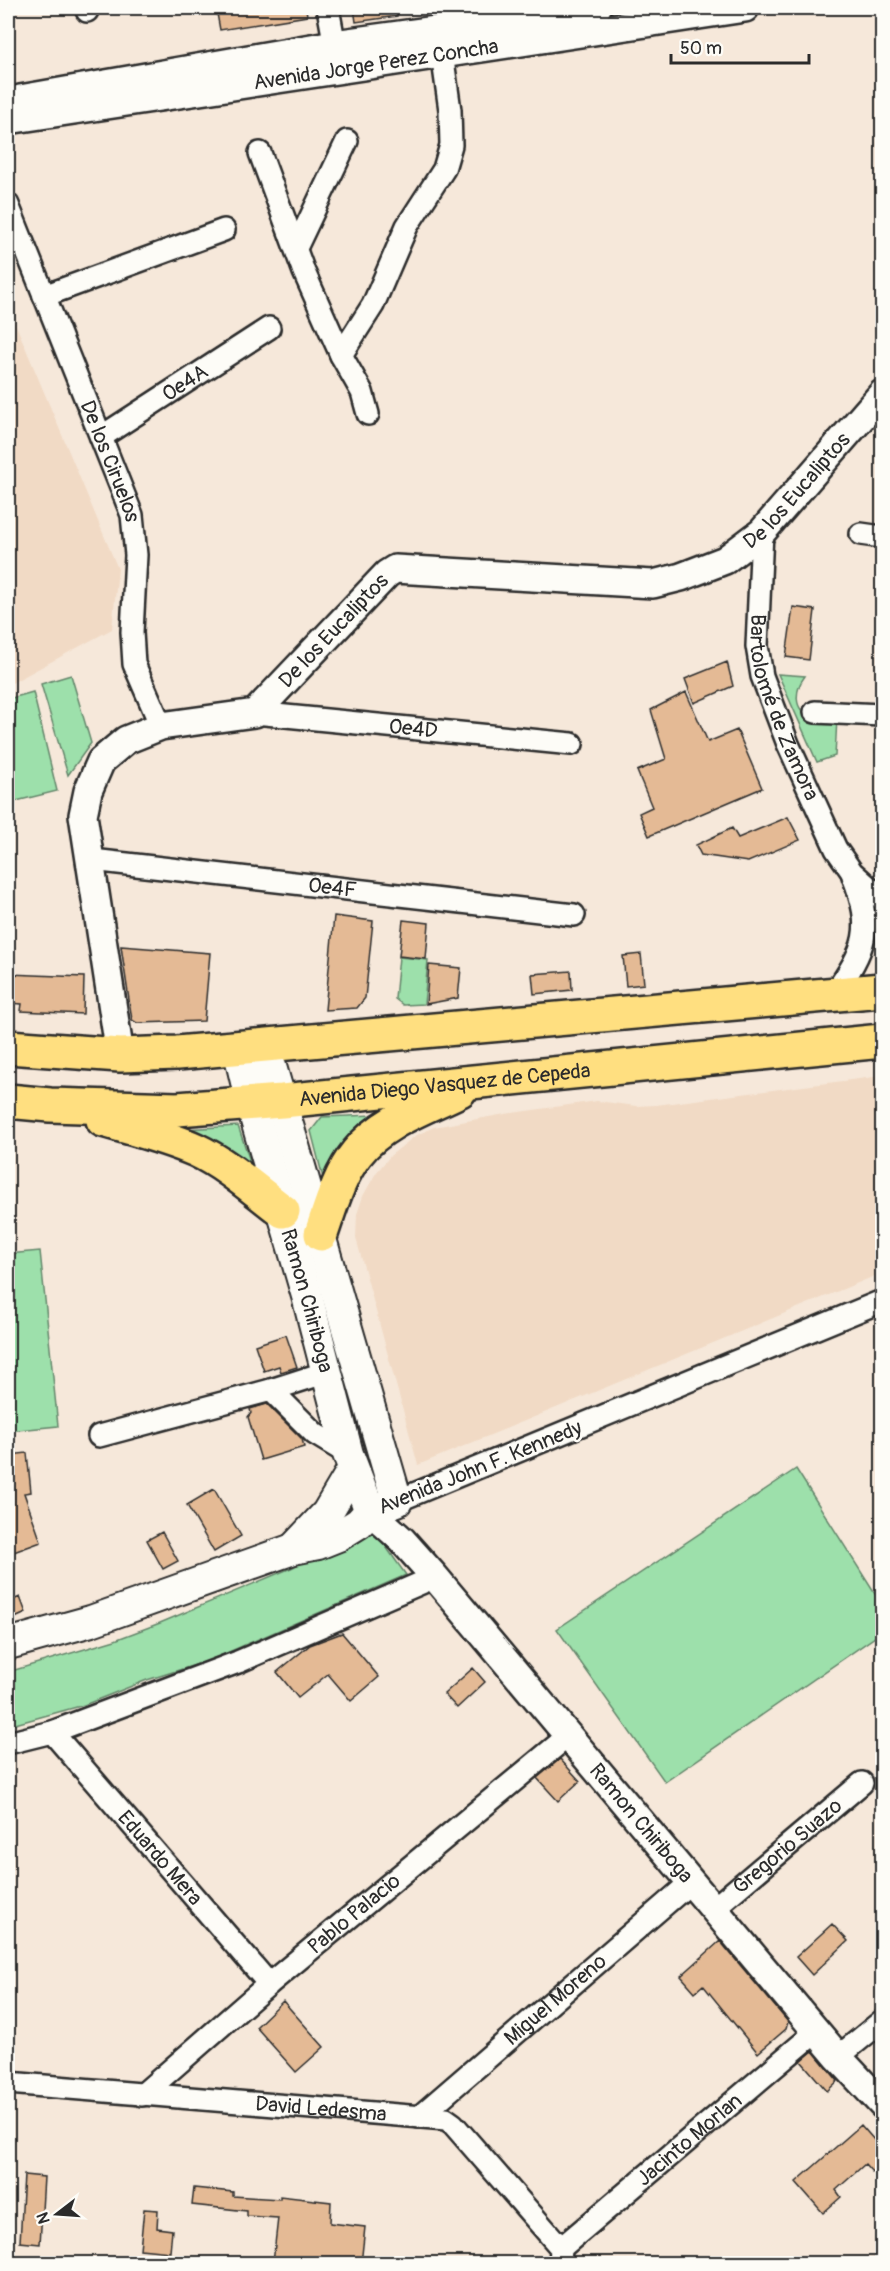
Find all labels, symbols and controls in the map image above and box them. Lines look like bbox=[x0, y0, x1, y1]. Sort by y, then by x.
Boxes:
scale bar bbox=[671, 27, 809, 65]
street label: Avenida Jorge Perez Concha bbox=[251, 33, 500, 97]
text: 50 m bbox=[680, 37, 722, 60]
street label: Oe4A bbox=[157, 358, 213, 408]
street label: De los Ciruelos bbox=[74, 396, 146, 524]
street label: De los Eucaliptos bbox=[738, 427, 857, 555]
street label: De los Eucaliptos bbox=[273, 567, 395, 694]
street label: Bartolomé de Zamora bbox=[743, 613, 825, 805]
street label: Oe4D bbox=[387, 713, 439, 745]
street label: Oe4F bbox=[307, 872, 358, 904]
street label: Avenida Diego Vasquez de Cepeda bbox=[298, 1057, 592, 1113]
street label: Ramon Chiriboga bbox=[274, 1226, 339, 1376]
street label: Avenida John F. Kennedy bbox=[374, 1414, 586, 1521]
street label: Ramon Chiriboga bbox=[583, 1758, 699, 1889]
street label: Gregorio Suazo bbox=[727, 1793, 848, 1900]
street label: Eduardo Mera bbox=[112, 1805, 208, 1911]
street label: Pablo Palacio bbox=[302, 1868, 406, 1960]
street label: Miguel Moreno bbox=[499, 1948, 612, 2051]
street label: Jacinto Morlan bbox=[631, 2087, 748, 2192]
street label: David Ledesma bbox=[254, 2090, 388, 2128]
north arrow bbox=[27, 2184, 87, 2244]
text: N bbox=[32, 2210, 55, 2226]

